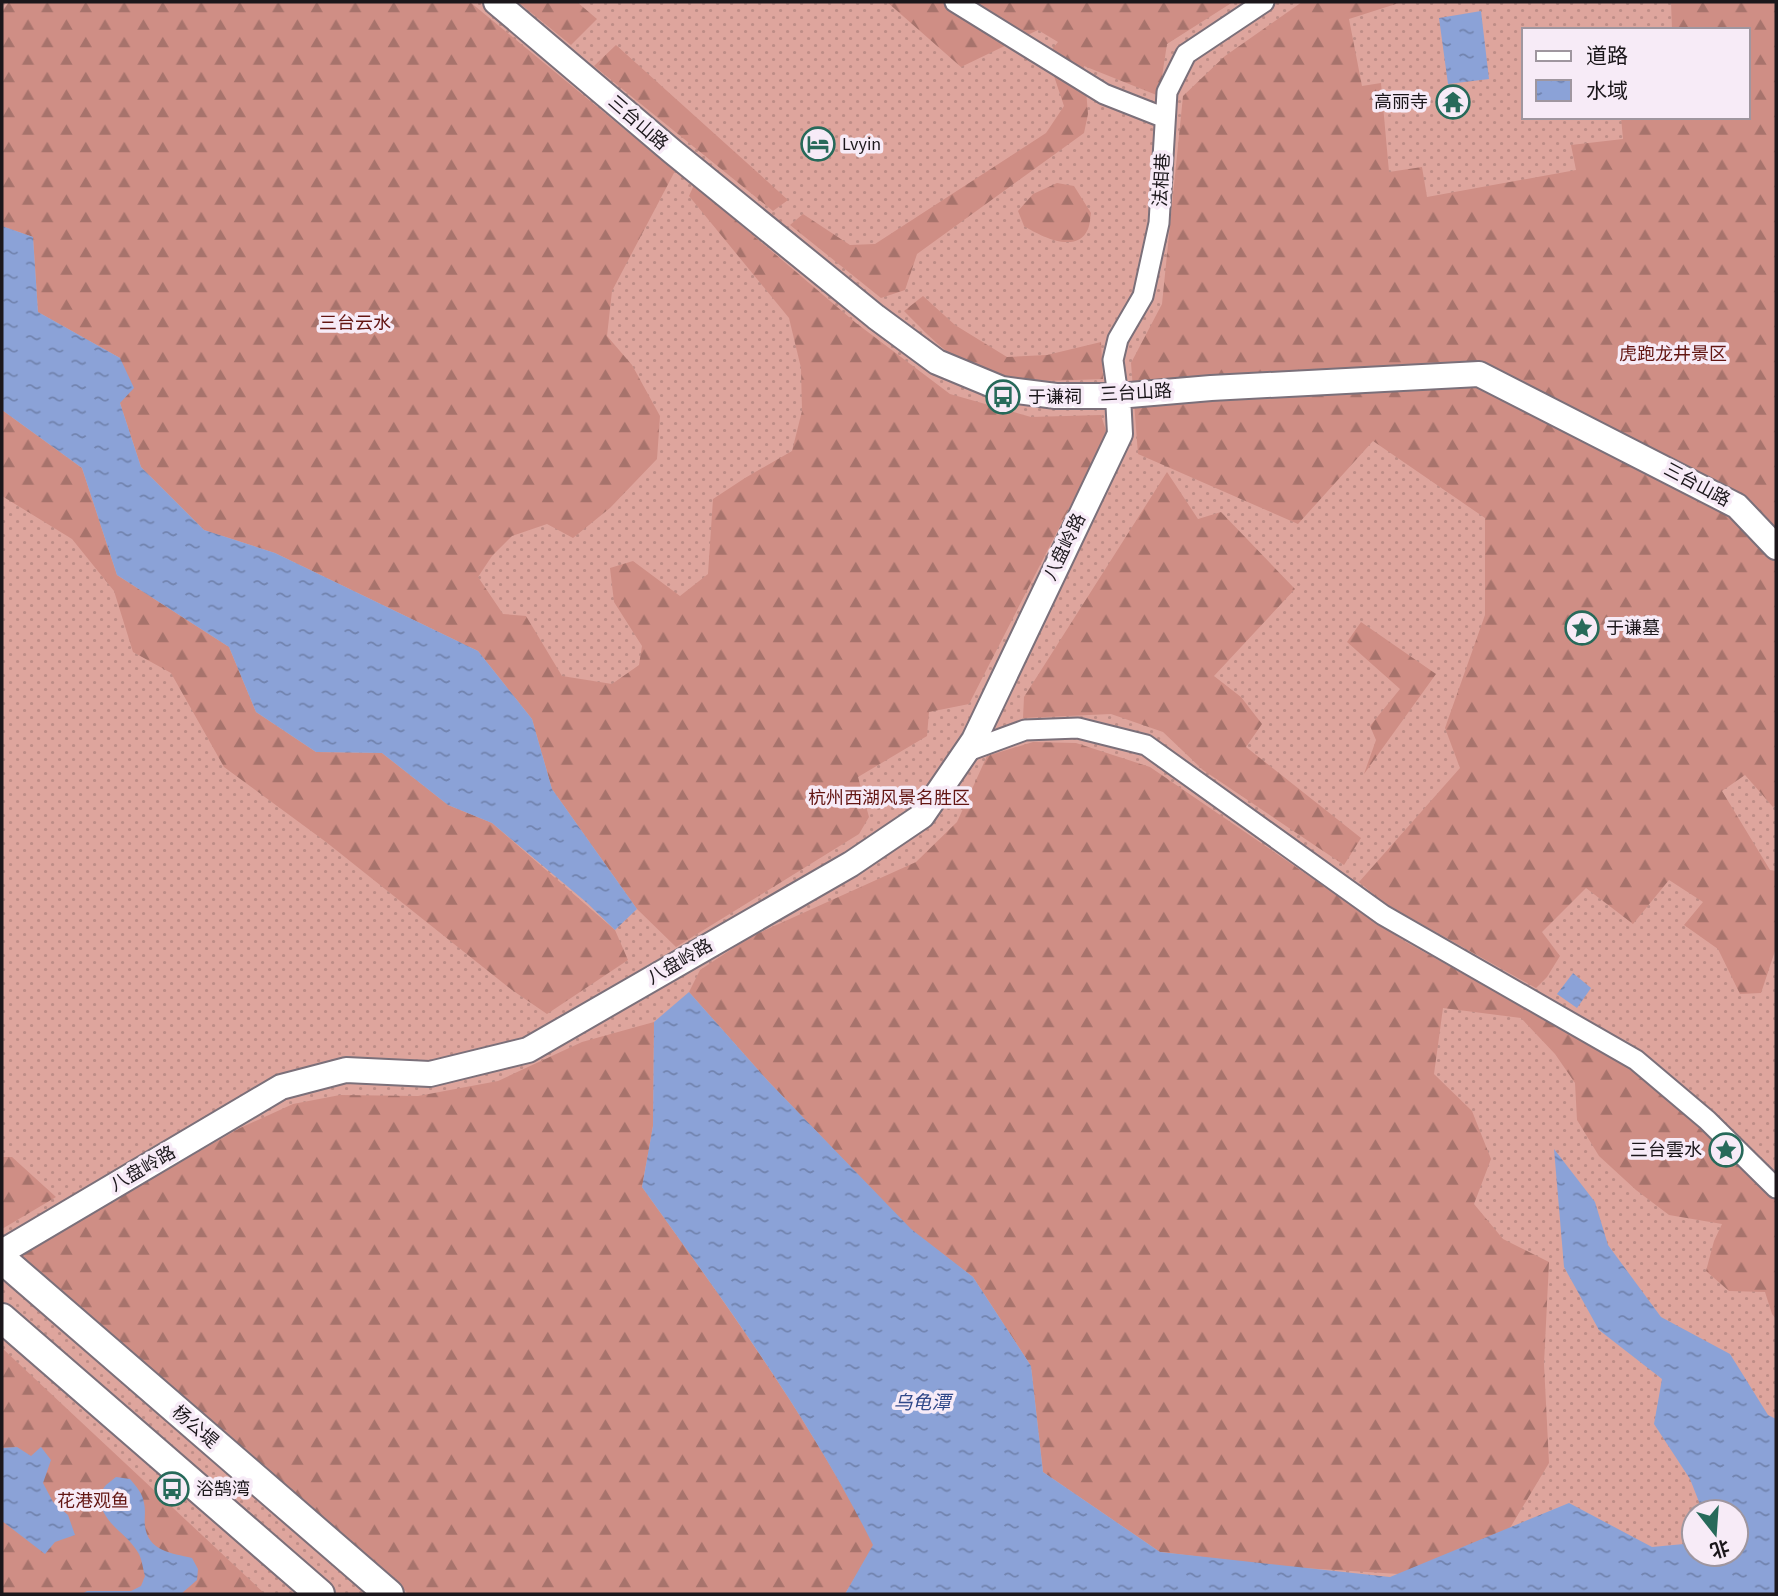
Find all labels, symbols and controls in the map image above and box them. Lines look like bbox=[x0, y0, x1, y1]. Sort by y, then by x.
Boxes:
legend bbox=[1522, 28, 1750, 119]
text: 道路 bbox=[1586, 41, 1628, 71]
text: 水域 bbox=[1586, 76, 1628, 106]
temple icon: 高丽寺 bbox=[1434, 83, 1472, 121]
street label: 三台山路 bbox=[603, 90, 673, 156]
place label: 高丽寺 bbox=[1374, 90, 1428, 115]
hotel icon: Lvyin bbox=[799, 125, 837, 163]
place label: Lvyin bbox=[842, 132, 881, 157]
street label: 法相巷 bbox=[1148, 152, 1176, 208]
park label: 三台云水 bbox=[319, 311, 391, 336]
park label: 虎跑龙井景区 bbox=[1619, 342, 1727, 367]
bus stop icon: 于谦祠 bbox=[984, 378, 1022, 416]
street label: 三台山路 bbox=[1099, 379, 1173, 407]
place label: 于谦祠 bbox=[1028, 385, 1082, 410]
street label: 三台山路 bbox=[1659, 457, 1735, 513]
street label: 八盘岭路 bbox=[1038, 509, 1092, 585]
place icon: 于谦墓 bbox=[1563, 609, 1601, 647]
place label: 于谦墓 bbox=[1606, 616, 1660, 641]
park label: 杭州西湖风景名胜区 bbox=[808, 786, 970, 811]
street label: 八盘岭路 bbox=[643, 933, 717, 991]
place icon: 三台雲水 bbox=[1707, 1131, 1745, 1169]
place label: 三台雲水 bbox=[1630, 1138, 1702, 1163]
street label: 八盘岭路 bbox=[106, 1140, 180, 1198]
water label: 乌龟潭 bbox=[893, 1390, 953, 1417]
street label: 杨公堤 bbox=[166, 1400, 224, 1454]
bus stop icon: 浴鹄湾 bbox=[153, 1470, 191, 1508]
place label: 浴鹄湾 bbox=[196, 1477, 250, 1502]
park label: 花港观鱼 bbox=[57, 1489, 129, 1514]
north arrow bbox=[1680, 1498, 1750, 1568]
text: 北 bbox=[1706, 1532, 1733, 1564]

